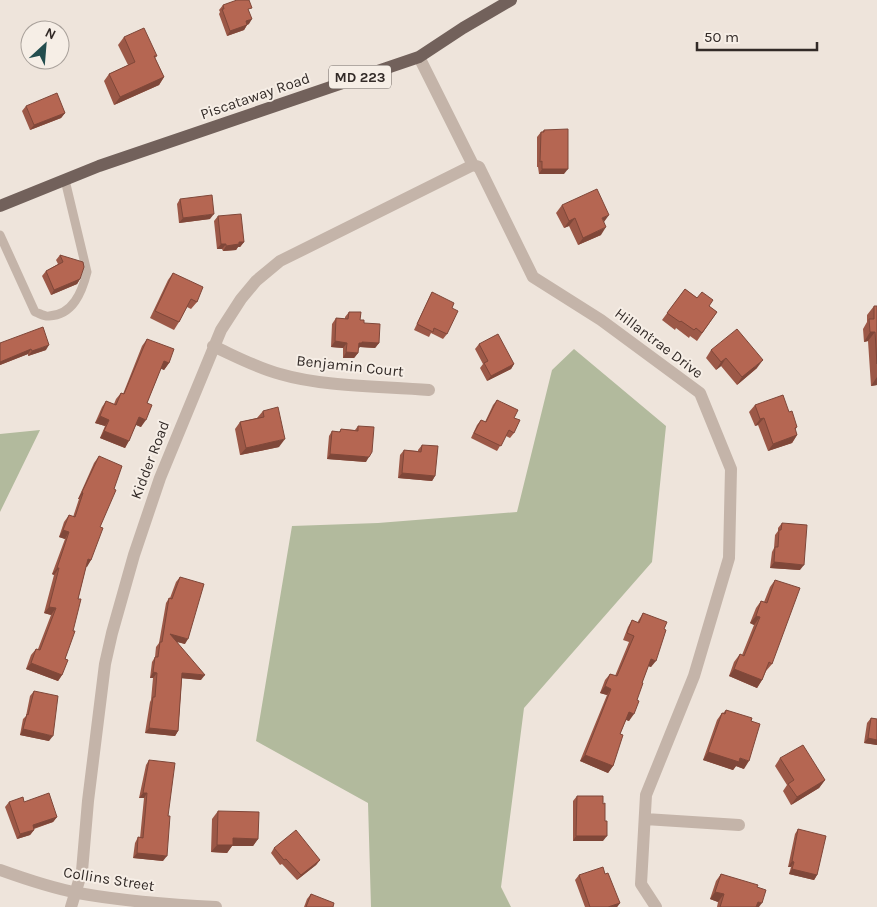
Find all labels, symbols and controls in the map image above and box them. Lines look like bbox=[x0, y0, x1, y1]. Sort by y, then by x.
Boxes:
north arrow bbox=[20, 20, 70, 70]
scale bar bbox=[697, 20, 817, 52]
text: N bbox=[42, 24, 59, 44]
text: 50 m bbox=[704, 28, 739, 46]
road number: MD 223 bbox=[329, 66, 391, 88]
street label: Piscataway Road bbox=[198, 69, 312, 123]
street label: Hillantrae Drive bbox=[611, 304, 707, 382]
street label: Benjamin Court bbox=[296, 351, 405, 381]
street label: Kidder Road bbox=[127, 418, 173, 502]
street label: Collins Street bbox=[62, 863, 156, 895]

